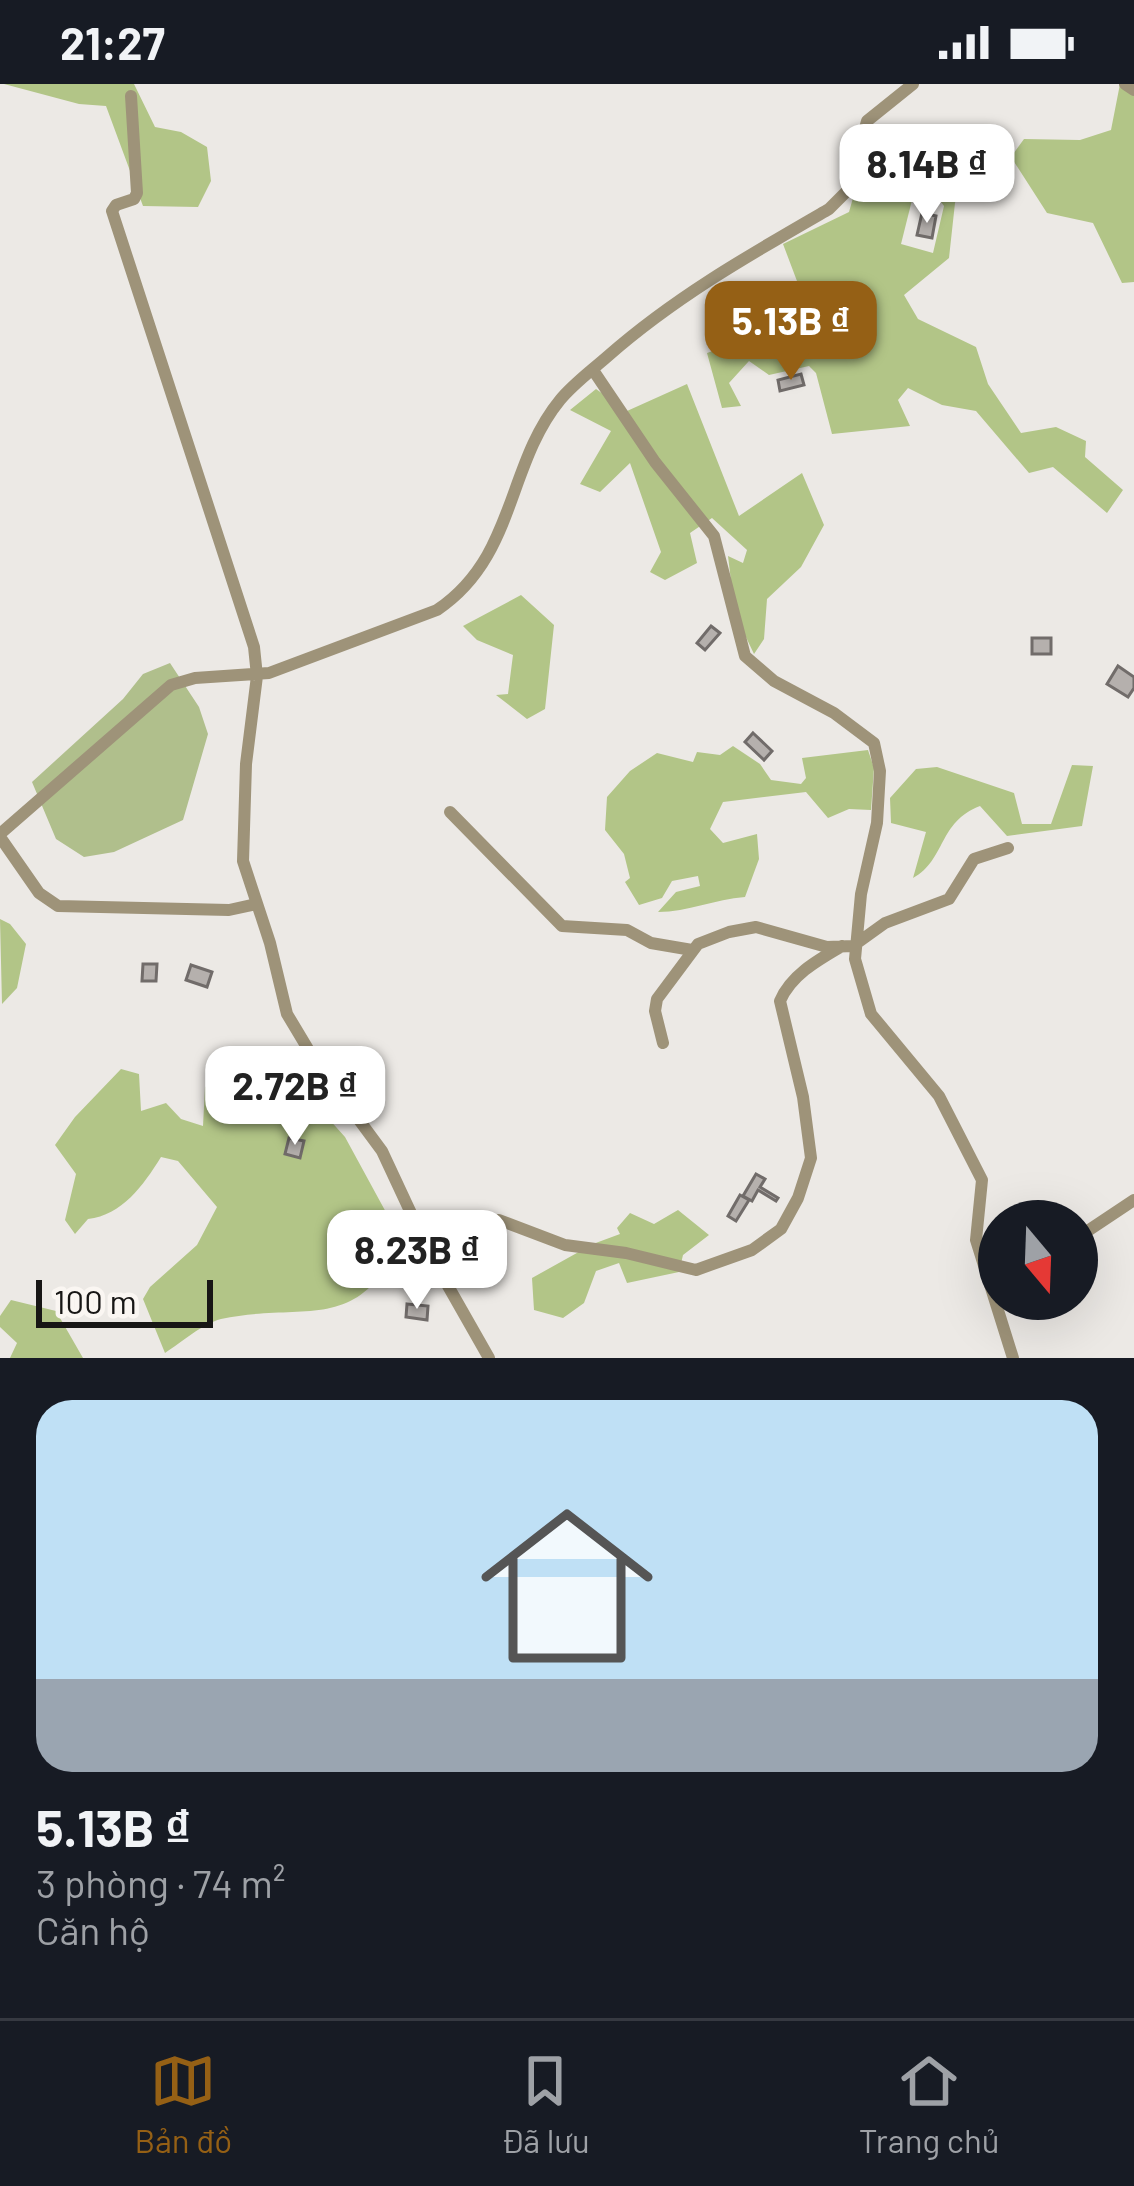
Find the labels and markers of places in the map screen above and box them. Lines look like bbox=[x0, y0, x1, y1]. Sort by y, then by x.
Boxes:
pin: 8.14B ₫ bbox=[816, 124, 1038, 226]
pin: 5.13B ₫ bbox=[680, 281, 902, 383]
pin: 2.72B ₫ bbox=[184, 1046, 406, 1148]
pin: 8.23B ₫ bbox=[306, 1210, 528, 1312]

